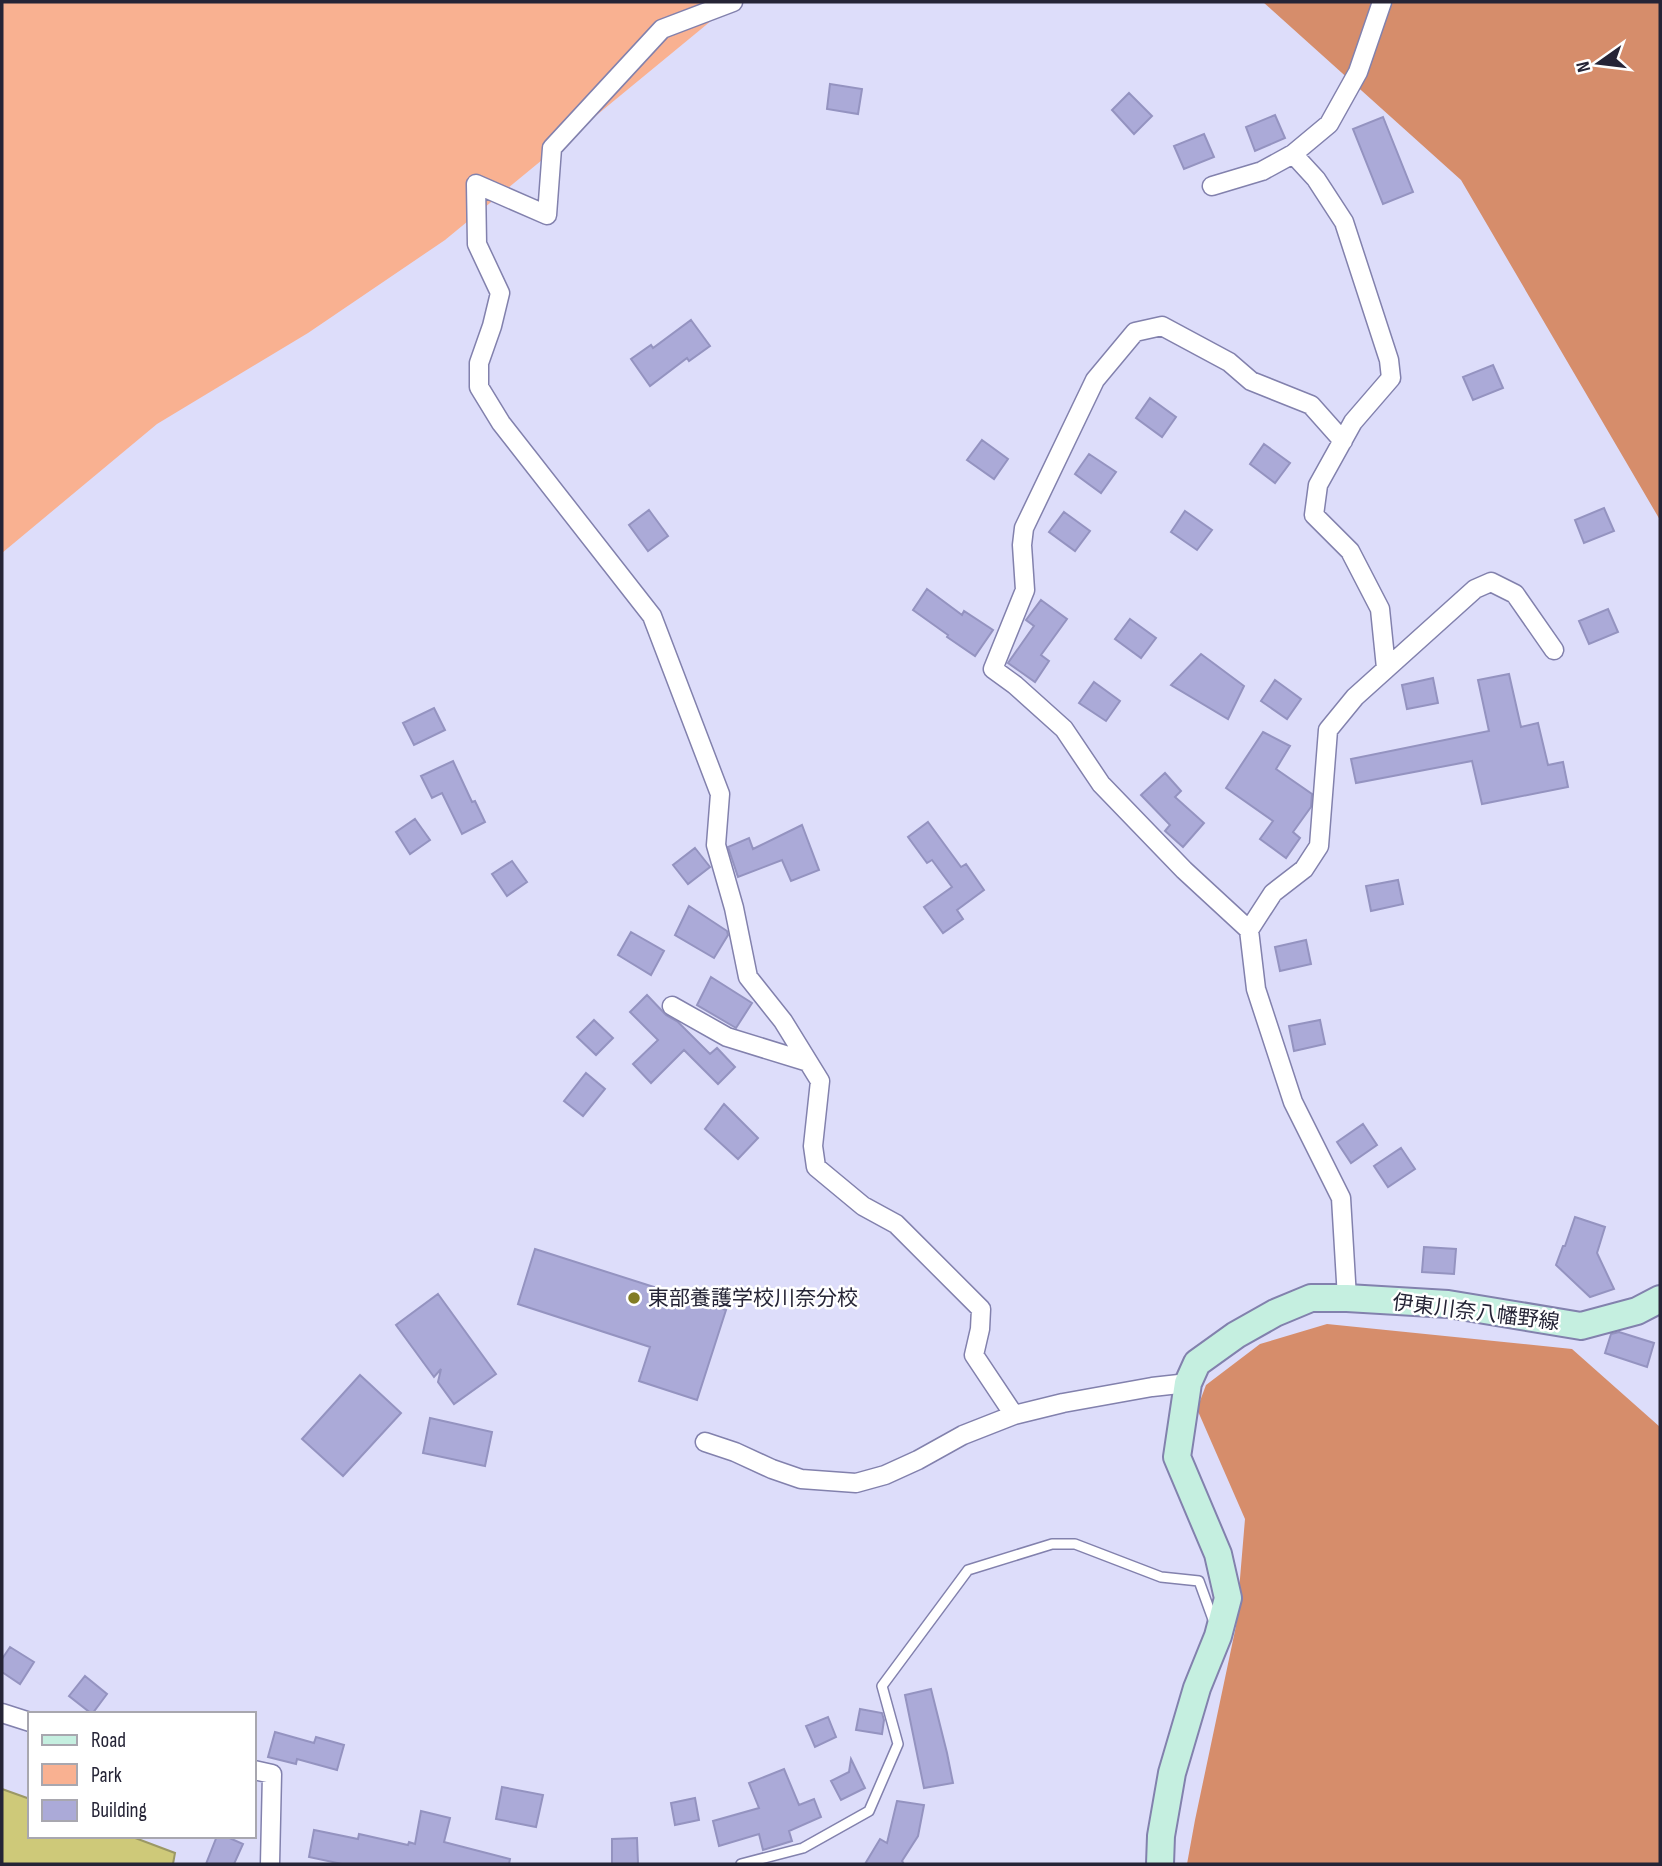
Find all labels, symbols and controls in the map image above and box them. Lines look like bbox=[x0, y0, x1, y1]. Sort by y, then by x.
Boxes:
north arrow bbox=[1564, 28, 1634, 98]
text: N bbox=[1572, 59, 1596, 74]
place label: 東部養護学校川奈分校 bbox=[648, 1286, 858, 1311]
marker: 東部養護学校川奈分校 bbox=[626, 1290, 642, 1306]
street label: 伊東川奈八幡野線 bbox=[1391, 1290, 1561, 1335]
legend bbox=[28, 1712, 256, 1838]
text: Road bbox=[91, 1728, 126, 1753]
text: Park bbox=[91, 1763, 122, 1788]
text: Building bbox=[91, 1798, 147, 1823]

